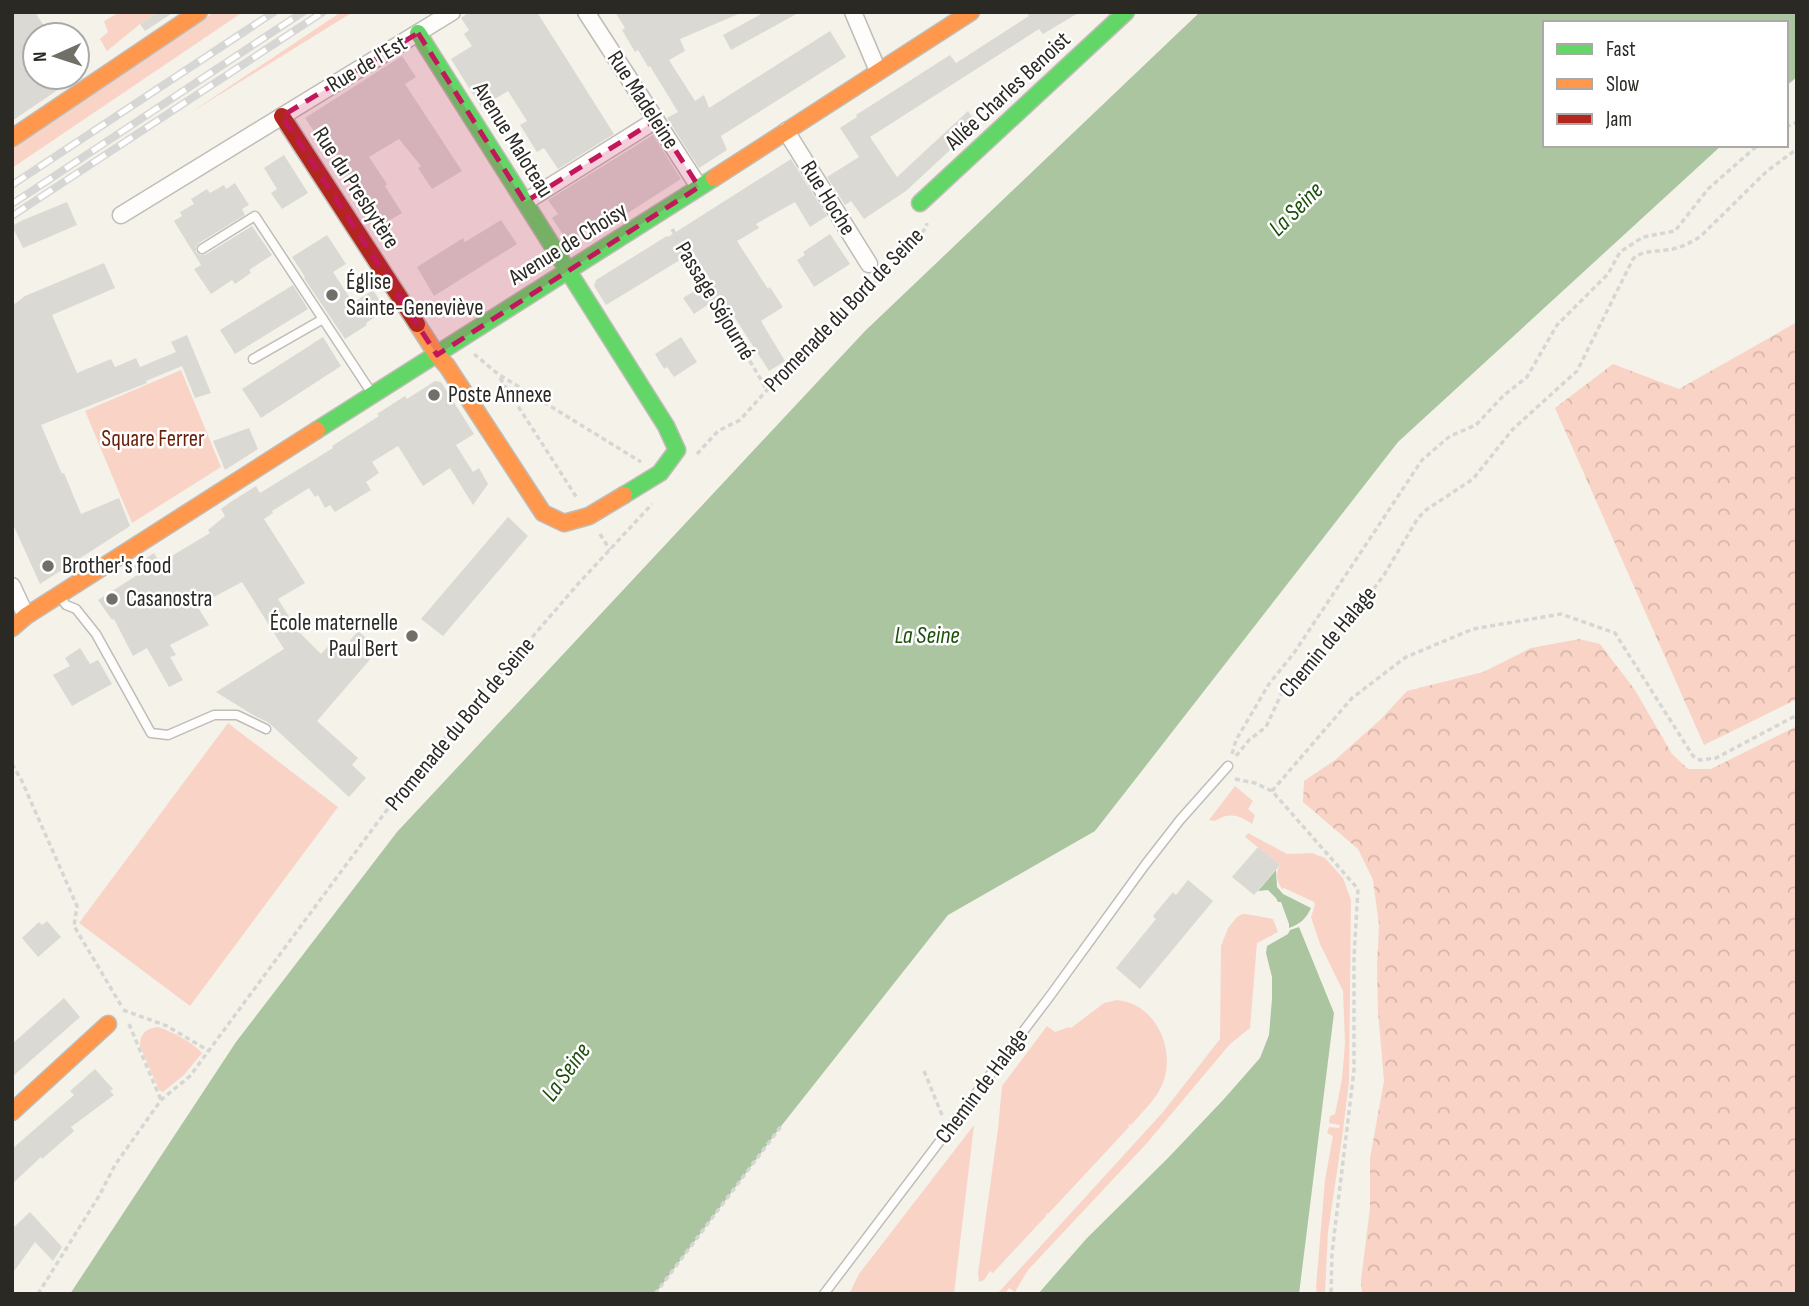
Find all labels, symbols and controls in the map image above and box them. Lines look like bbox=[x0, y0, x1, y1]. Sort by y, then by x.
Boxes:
north arrow bbox=[21, 21, 91, 91]
legend bbox=[1543, 21, 1788, 147]
street label: Allée Charles Benoist bbox=[939, 26, 1076, 157]
street label: Rue de l'Est bbox=[322, 29, 412, 99]
text: Fast bbox=[1606, 37, 1636, 62]
street label: Rue Madeleine bbox=[601, 46, 685, 154]
text: N bbox=[29, 51, 52, 62]
text: Slow bbox=[1606, 72, 1640, 97]
street label: Avenue Maloteau bbox=[466, 76, 560, 203]
text: Jam bbox=[1605, 107, 1632, 132]
street label: Rue du Presbytère bbox=[306, 122, 406, 254]
street label: Rue Hoche bbox=[794, 156, 862, 240]
water label: La Seine bbox=[1263, 176, 1329, 242]
street label: Avenue de Choisy bbox=[503, 196, 632, 292]
street label: Promenade du Bord de Seine bbox=[758, 222, 930, 398]
street label: Passage Séjourné bbox=[669, 237, 761, 365]
place label: Église Sainte-Geneviève bbox=[346, 268, 483, 322]
marker: Église Sainte-Geneviève bbox=[324, 287, 340, 303]
place label: Poste Annexe bbox=[448, 381, 552, 409]
marker: Poste Annexe bbox=[426, 387, 442, 403]
park label: Square Ferrer bbox=[101, 425, 205, 453]
place label: Brother's food bbox=[62, 552, 171, 580]
marker: Brother's food bbox=[40, 558, 56, 574]
street label: Chemin de Halage bbox=[1273, 580, 1383, 704]
place label: Casanostra bbox=[126, 585, 212, 613]
marker: Casanostra bbox=[104, 591, 120, 607]
place label: École maternelle Paul Bert bbox=[270, 609, 398, 663]
water label: La Seine bbox=[894, 621, 960, 650]
marker: École maternelle Paul Bert bbox=[404, 628, 420, 644]
street label: Promenade du Bord de Seine bbox=[379, 632, 541, 816]
street label: Chemin de Halage bbox=[930, 1023, 1034, 1149]
water label: La Seine bbox=[535, 1037, 597, 1107]

